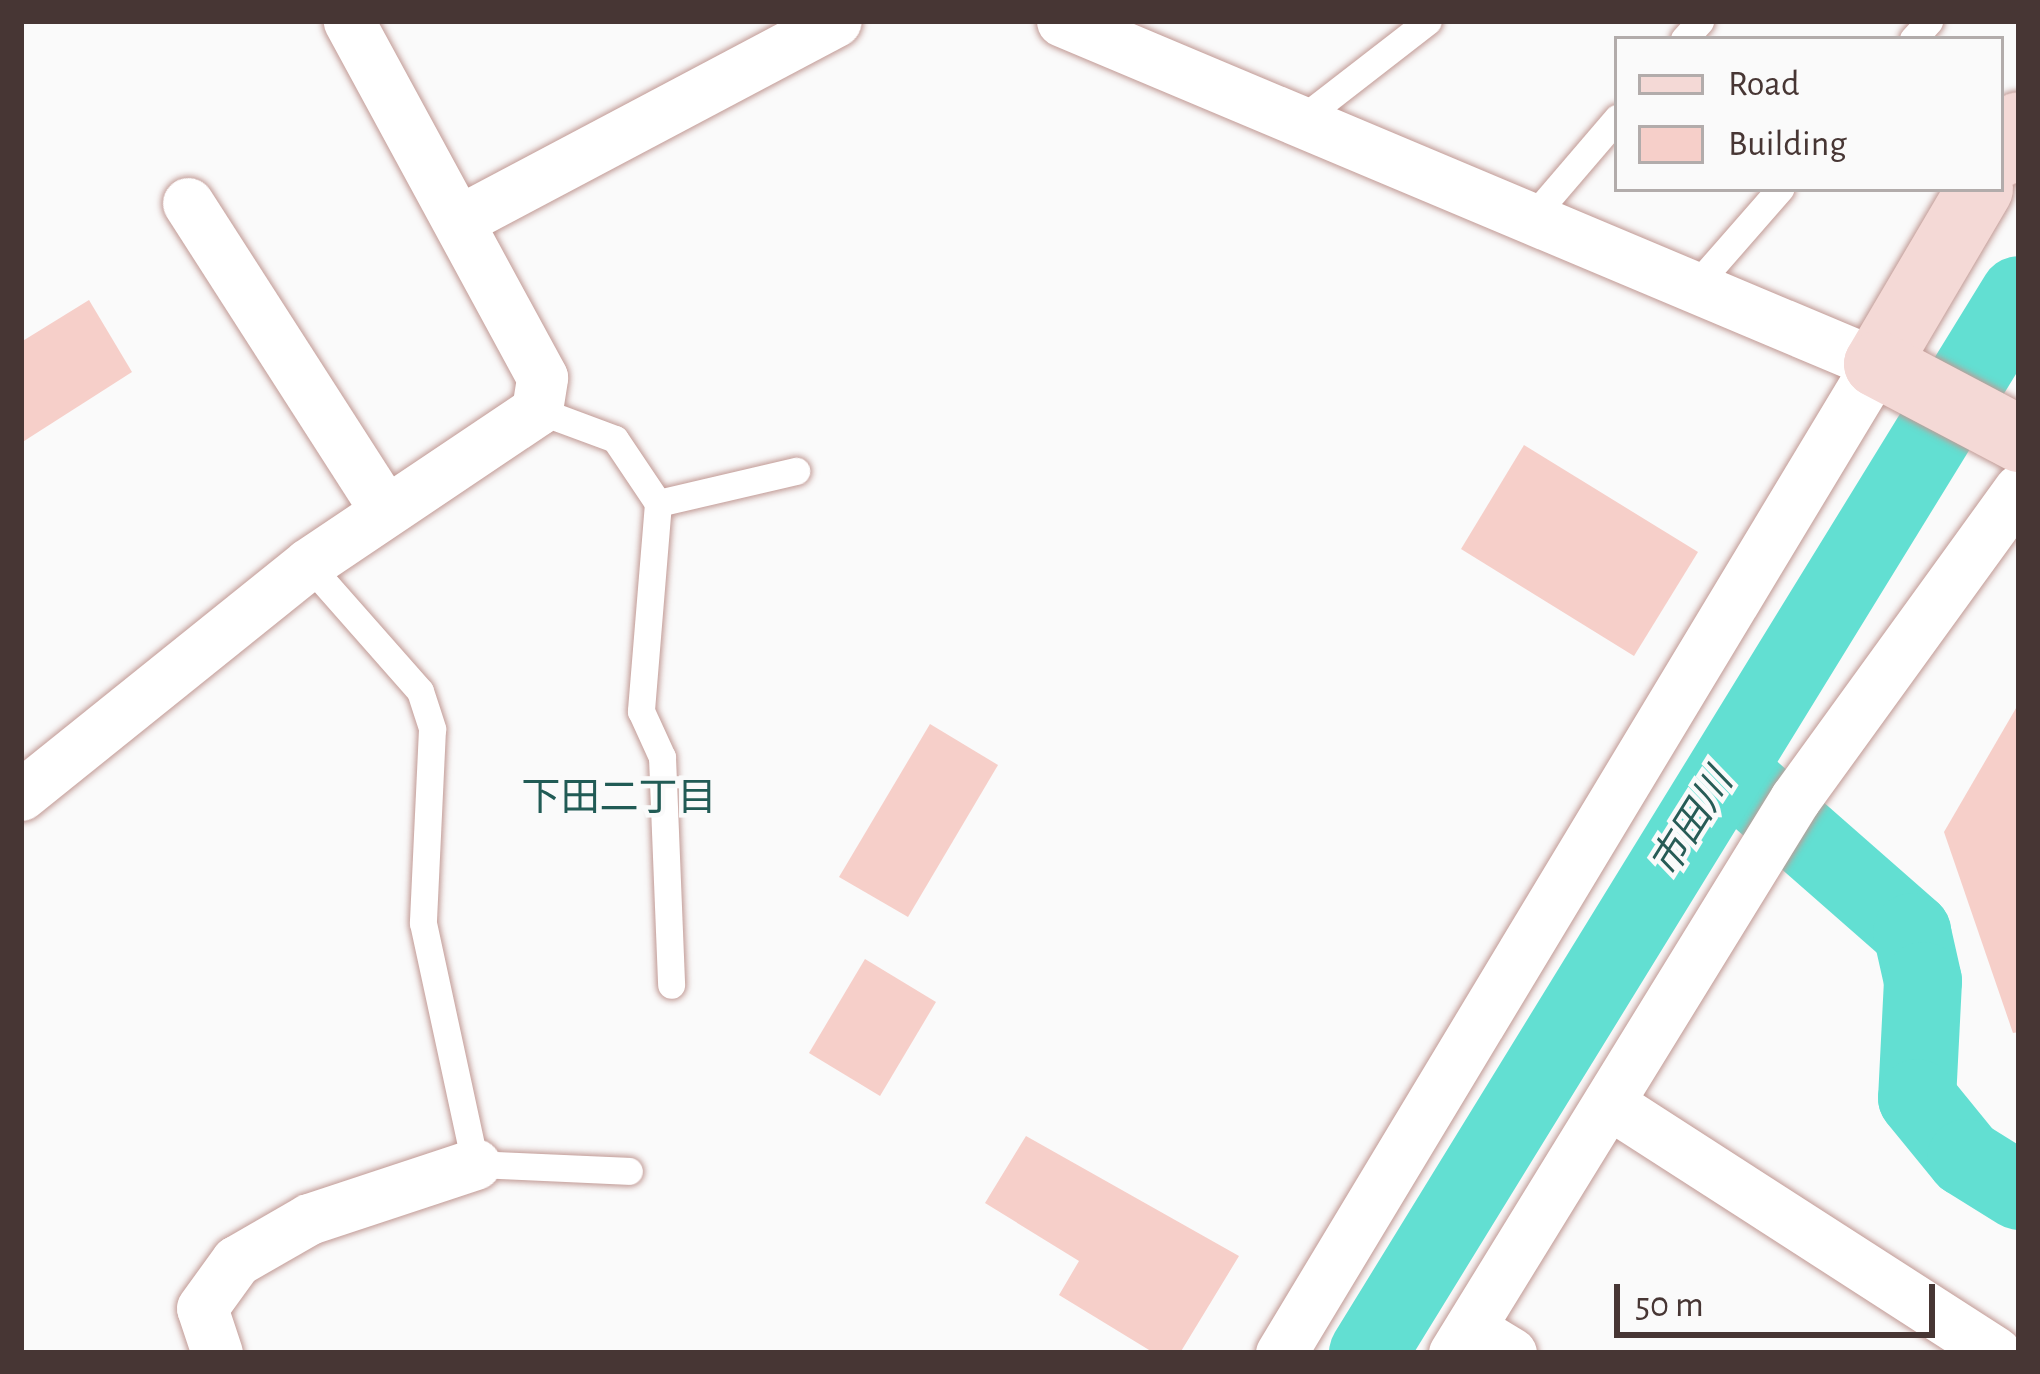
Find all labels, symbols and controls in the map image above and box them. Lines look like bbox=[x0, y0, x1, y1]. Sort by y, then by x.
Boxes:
legend bbox=[1614, 36, 2004, 192]
text: Road bbox=[1728, 66, 1800, 102]
text: Building bbox=[1728, 126, 1847, 162]
water label: 市田川 bbox=[1642, 762, 1744, 886]
district label: 下田二丁目 bbox=[522, 776, 716, 822]
scale bar bbox=[1620, 1260, 1941, 1334]
text: 50 m bbox=[1635, 1287, 1704, 1323]

